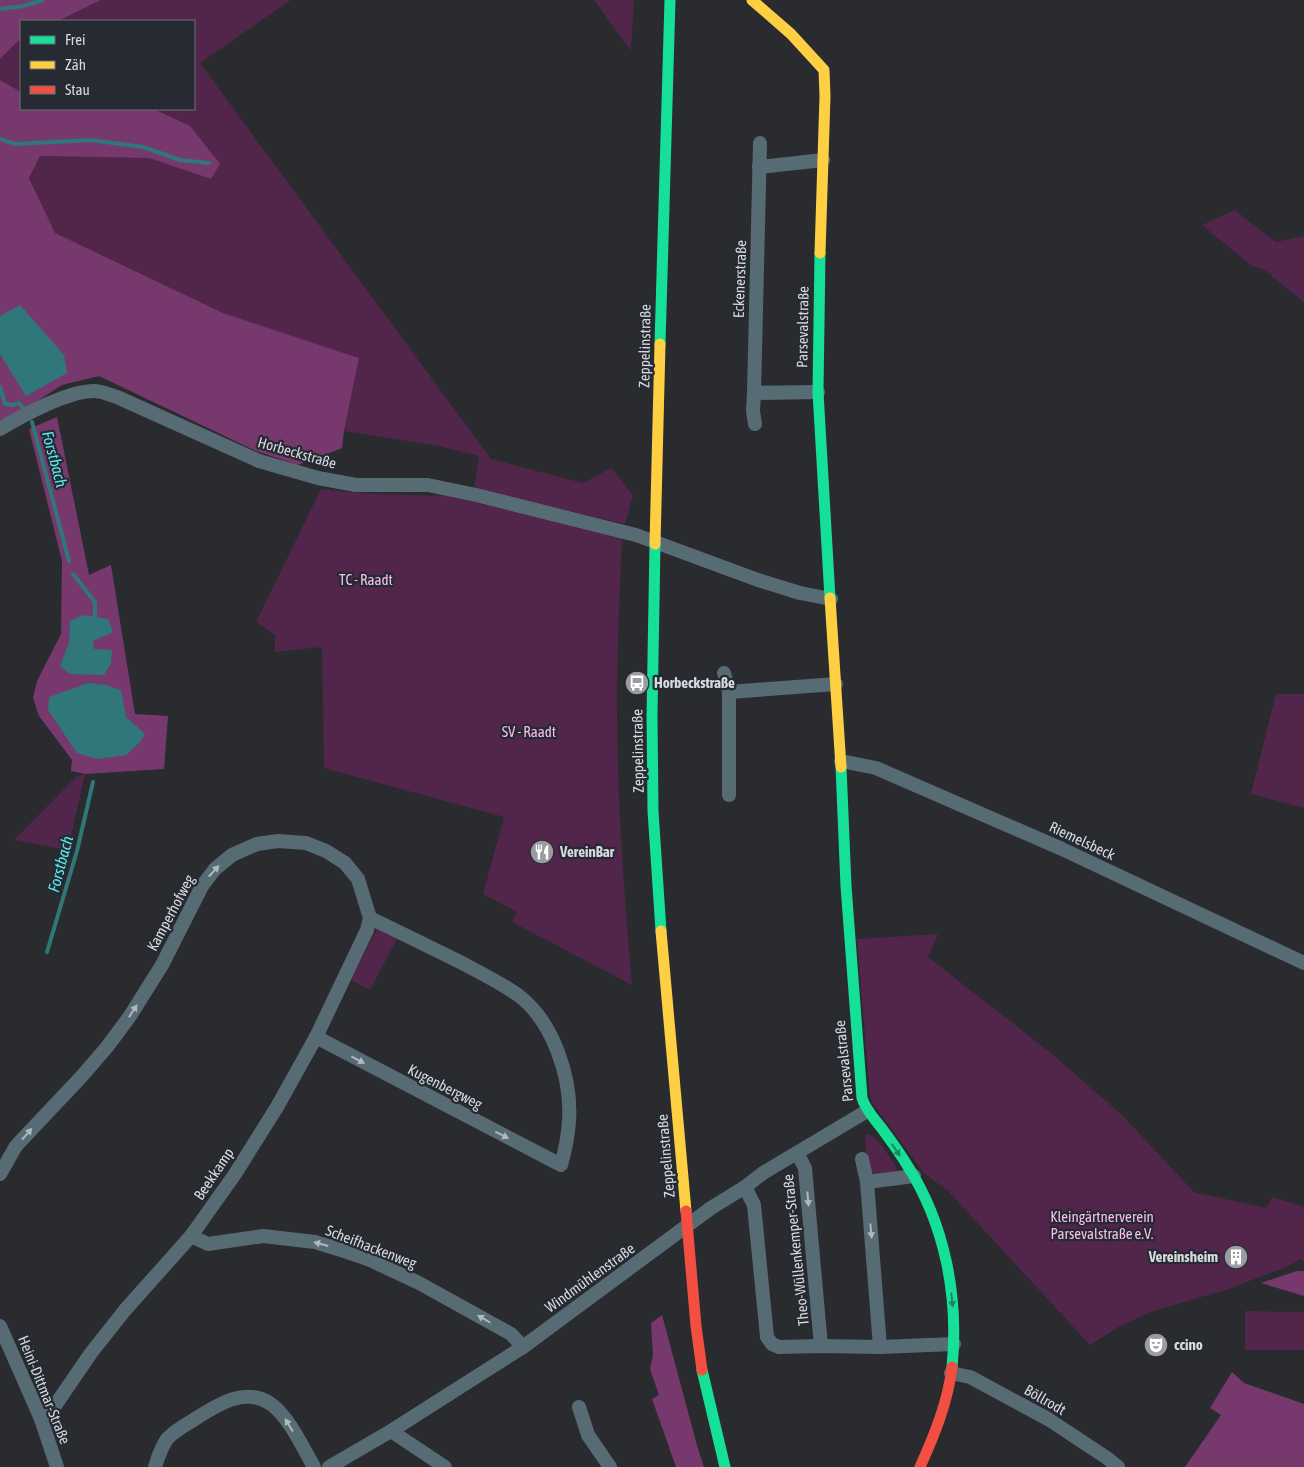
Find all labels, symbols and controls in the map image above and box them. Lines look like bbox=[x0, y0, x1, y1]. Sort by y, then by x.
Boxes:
legend bbox=[20, 20, 195, 110]
text: Frei bbox=[65, 31, 85, 48]
text: Zäh bbox=[65, 56, 86, 73]
text: Stau bbox=[65, 81, 90, 98]
street label: Eckenerstraße bbox=[730, 239, 749, 318]
street label: Parsevalstraße bbox=[793, 286, 812, 368]
street label: Zeppelinstraße bbox=[635, 304, 654, 388]
water label: Forstbach bbox=[39, 429, 71, 489]
street label: Horbeckstraße bbox=[256, 433, 338, 472]
park label: TC - Raadt bbox=[339, 571, 393, 588]
bus stop icon: Horbeckstraße bbox=[624, 670, 650, 696]
place label: Horbeckstraße bbox=[654, 674, 735, 691]
street label: Zeppelinstraße bbox=[628, 709, 647, 793]
park label: SV - Raadt bbox=[502, 723, 556, 740]
street label: Riemelsbeck bbox=[1047, 818, 1118, 863]
water label: Forstbach bbox=[44, 834, 76, 894]
restaurant icon: VereinBar bbox=[529, 839, 555, 865]
place label: VereinBar bbox=[559, 843, 615, 860]
one-way arrow bbox=[208, 865, 220, 877]
street label: Kamperhofweg bbox=[143, 871, 198, 954]
one-way arrow bbox=[128, 1004, 138, 1018]
street label: Parsevalstraße bbox=[831, 1019, 856, 1103]
one-way arrow bbox=[351, 1056, 366, 1064]
street label: Kugenbergweg bbox=[405, 1061, 486, 1113]
street label: Zeppelinstraße bbox=[653, 1113, 678, 1199]
one-way arrow bbox=[21, 1128, 33, 1140]
one-way arrow bbox=[495, 1131, 510, 1139]
one-way arrow bbox=[891, 1143, 901, 1157]
street label: Beekkamp bbox=[190, 1145, 237, 1203]
street label: Theo-Wüllenkemper-Straße bbox=[779, 1173, 812, 1327]
one-way arrow bbox=[804, 1192, 812, 1208]
park label: Kleingärtnerverein Parsevalstraße e.V. bbox=[1050, 1208, 1154, 1242]
street label: Scheifhackenweg bbox=[323, 1221, 419, 1272]
one-way arrow bbox=[867, 1223, 875, 1239]
street label: Windmühlenstraße bbox=[542, 1239, 638, 1316]
one-way arrow bbox=[313, 1240, 328, 1248]
building icon: Vereinsheim bbox=[1223, 1244, 1249, 1270]
place label: Vereinsheim bbox=[1148, 1248, 1218, 1265]
one-way arrow bbox=[948, 1293, 956, 1309]
one-way arrow bbox=[477, 1314, 490, 1323]
theatre icon: ccino bbox=[1143, 1332, 1169, 1358]
street label: Heini-Dittmar-Straße bbox=[15, 1333, 74, 1447]
place label: ccino bbox=[1174, 1336, 1203, 1353]
street label: Böllrodt bbox=[1022, 1381, 1069, 1418]
one-way arrow bbox=[284, 1419, 293, 1432]

